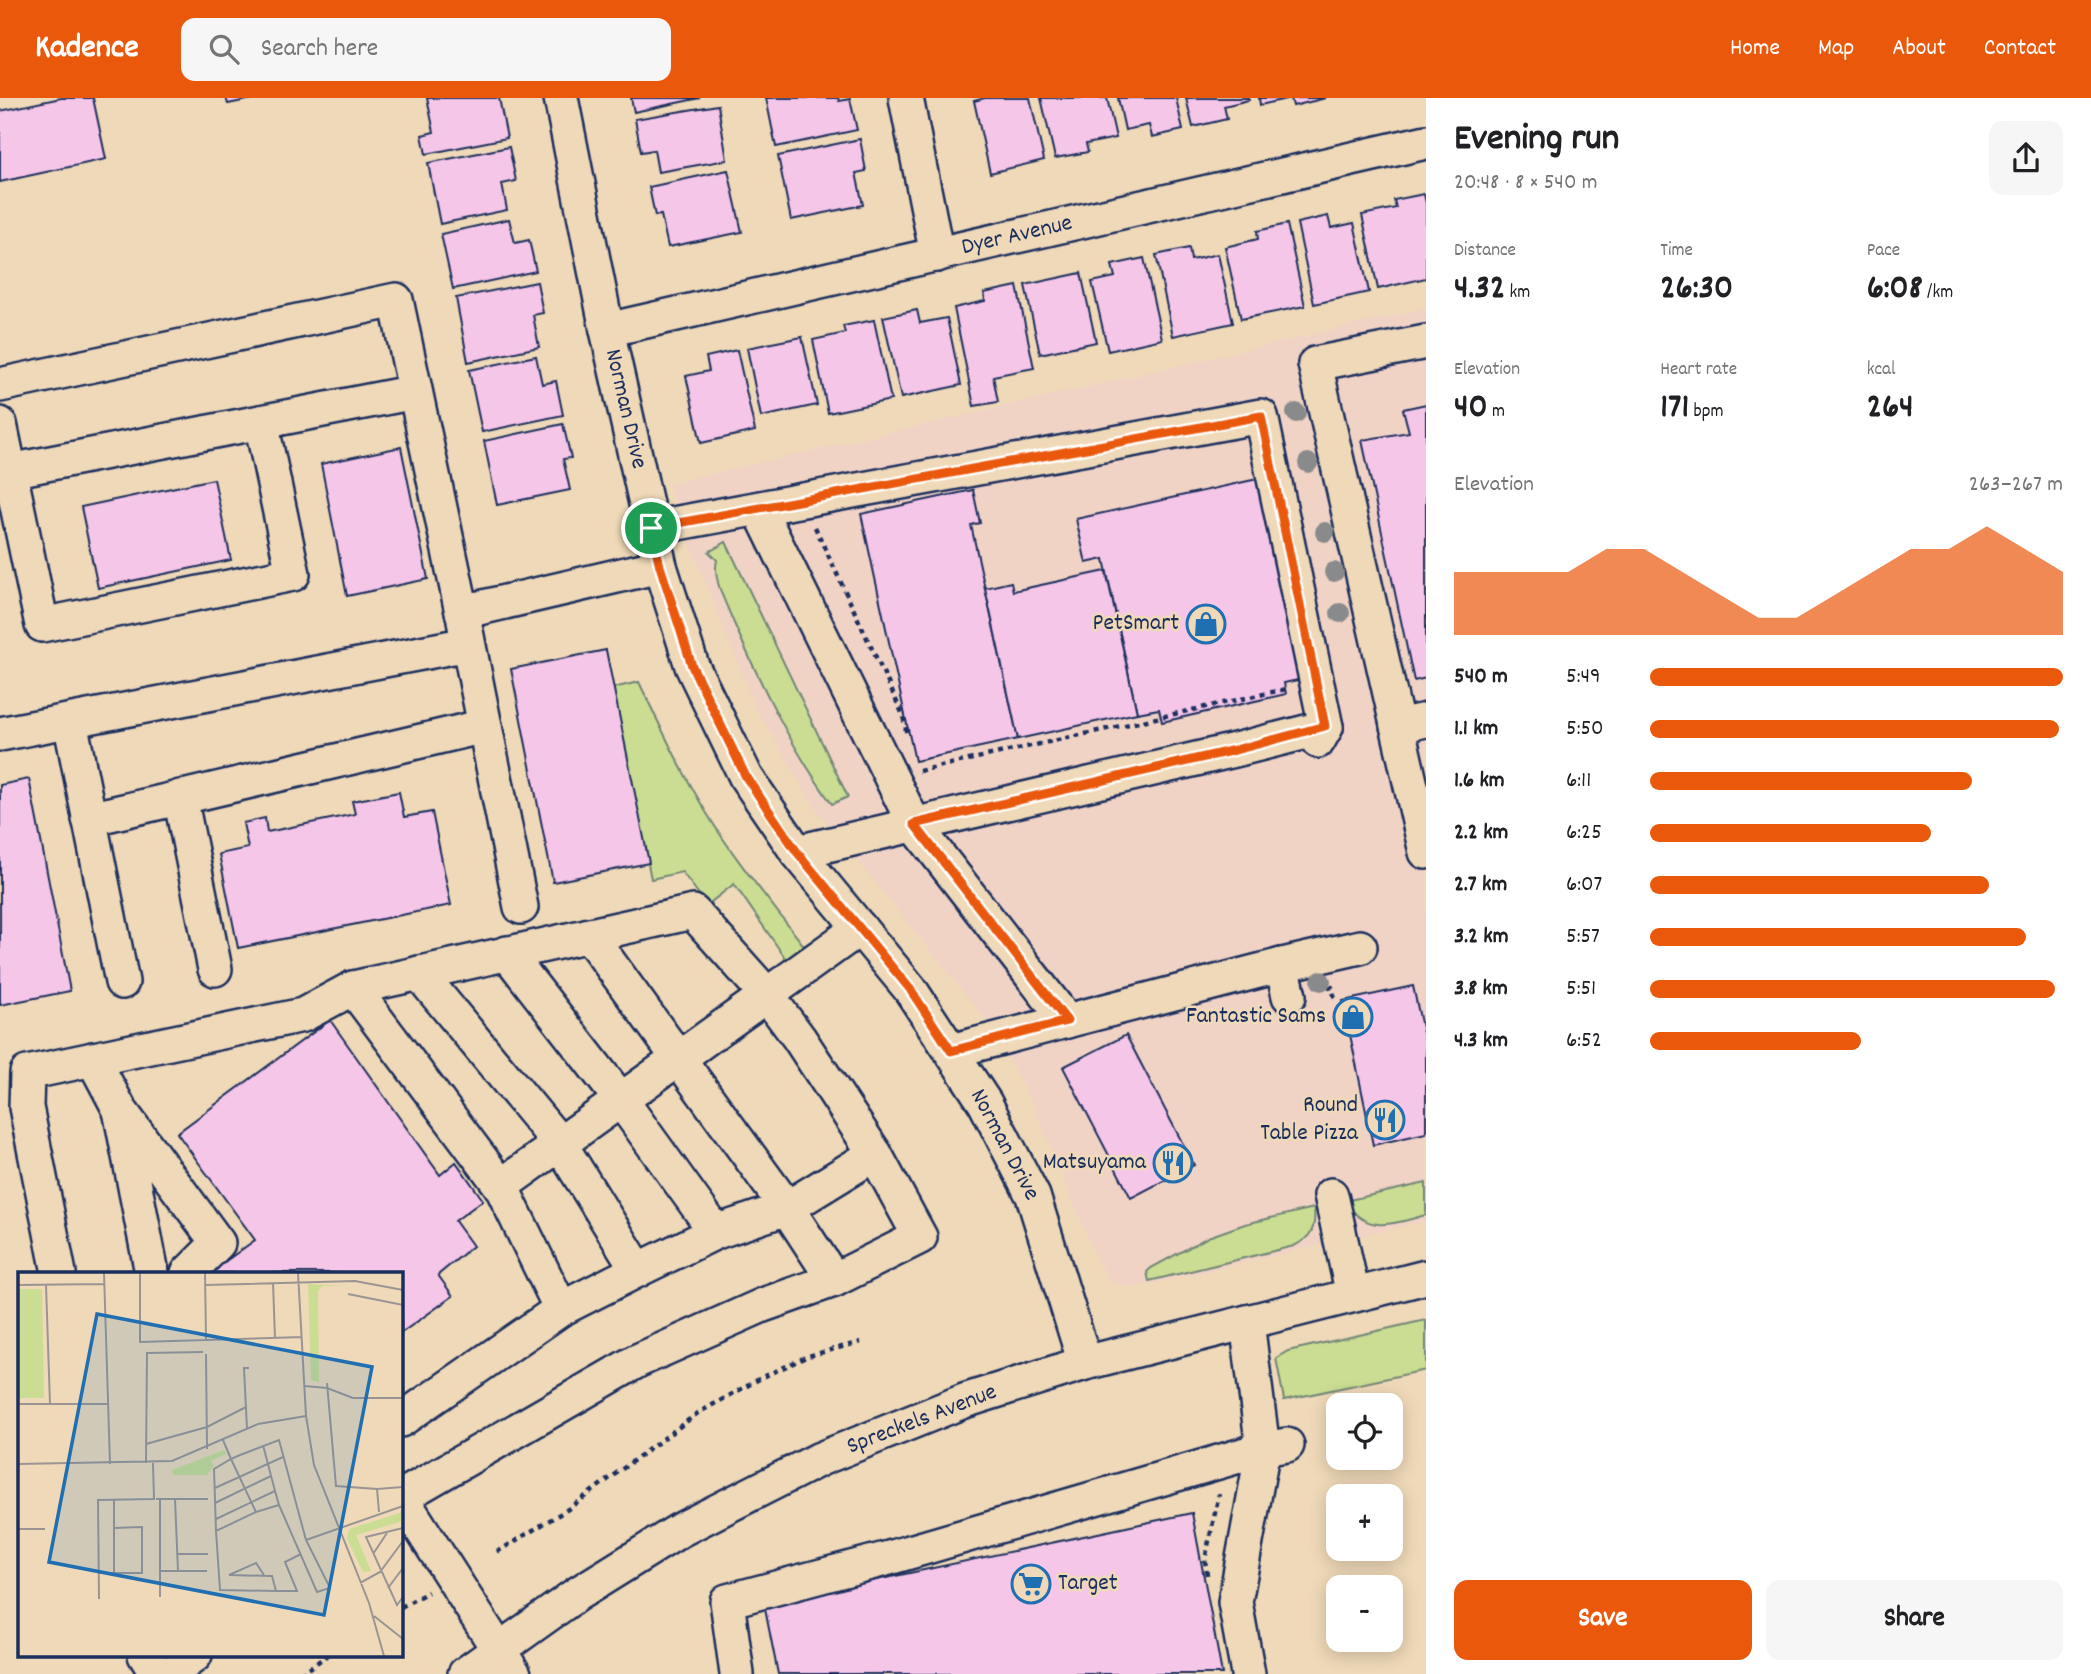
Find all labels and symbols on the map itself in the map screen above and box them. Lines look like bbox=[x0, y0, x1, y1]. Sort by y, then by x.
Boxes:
street label: Dyer Avenue bbox=[958, 207, 1076, 265]
street label: Norman Drive bbox=[595, 346, 655, 472]
pin bbox=[621, 498, 681, 558]
shop icon: PetSmart bbox=[1185, 603, 1227, 645]
place label: PetSmart bbox=[1093, 607, 1179, 641]
shop icon: Fantastic Sams bbox=[1332, 996, 1374, 1038]
place label: Fantastic Sams bbox=[1186, 1000, 1326, 1034]
street label: Norman Drive bbox=[960, 1083, 1048, 1207]
place label: Round Table Pizza bbox=[1260, 1089, 1359, 1151]
restaurant icon: Round Table Pizza bbox=[1364, 1099, 1406, 1141]
restaurant icon: Matsuyama bbox=[1152, 1142, 1194, 1184]
place label: Matsuyama bbox=[1043, 1146, 1147, 1180]
inset map bbox=[18, 1272, 402, 1656]
street label: Spreckels Avenue bbox=[842, 1376, 1002, 1464]
supermarket icon: Target bbox=[1010, 1563, 1052, 1605]
place label: Target bbox=[1058, 1567, 1118, 1601]

